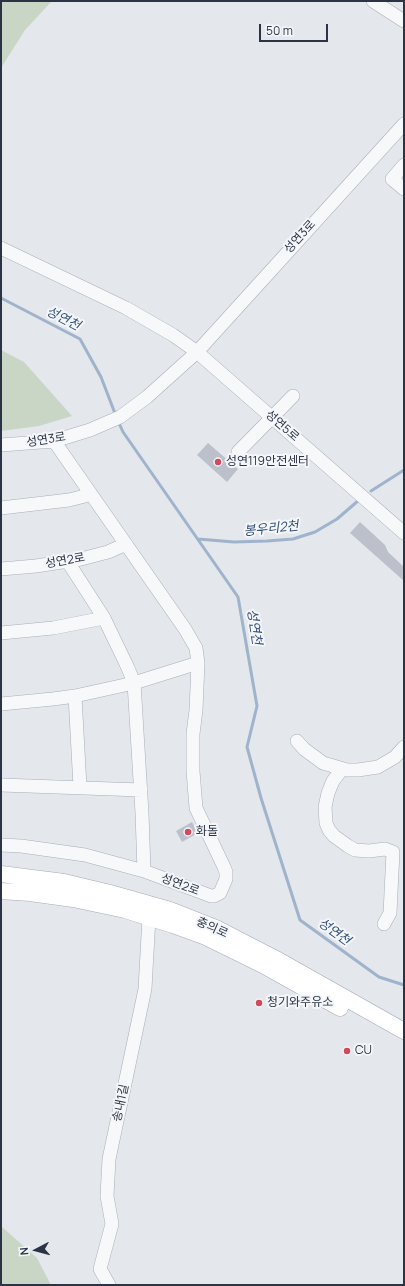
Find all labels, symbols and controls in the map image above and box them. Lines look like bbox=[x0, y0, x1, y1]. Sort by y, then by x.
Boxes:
scale bar bbox=[261, 16, 330, 42]
text: 50 m bbox=[266, 22, 293, 39]
street label: 성연3로 bbox=[281, 217, 319, 257]
water label: 성연천 bbox=[43, 304, 83, 334]
street label: 성연5로 bbox=[262, 407, 302, 445]
street label: 성연3로 bbox=[25, 430, 67, 450]
place label: 성연119안전센터 bbox=[226, 455, 309, 469]
marker: 성연119안전센터 bbox=[213, 457, 223, 467]
water label: 봉우리2천 bbox=[243, 518, 299, 540]
street label: 성연2로 bbox=[44, 550, 86, 572]
water label: 성연천 bbox=[243, 608, 265, 646]
place label: 화돌 bbox=[196, 825, 218, 839]
marker: 화돌 bbox=[183, 827, 193, 837]
street label: 성연2로 bbox=[159, 871, 201, 899]
street label: 충의로 bbox=[194, 915, 230, 941]
water label: 성연천 bbox=[315, 915, 353, 949]
place label: 청기와주유소 bbox=[267, 996, 333, 1010]
marker: 청기와주유소 bbox=[254, 998, 264, 1008]
place label: CU bbox=[355, 1044, 372, 1058]
marker: CU bbox=[342, 1046, 352, 1056]
street label: 송내1길 bbox=[110, 1083, 132, 1123]
north arrow bbox=[16, 1230, 56, 1270]
text: N bbox=[16, 1247, 31, 1256]

